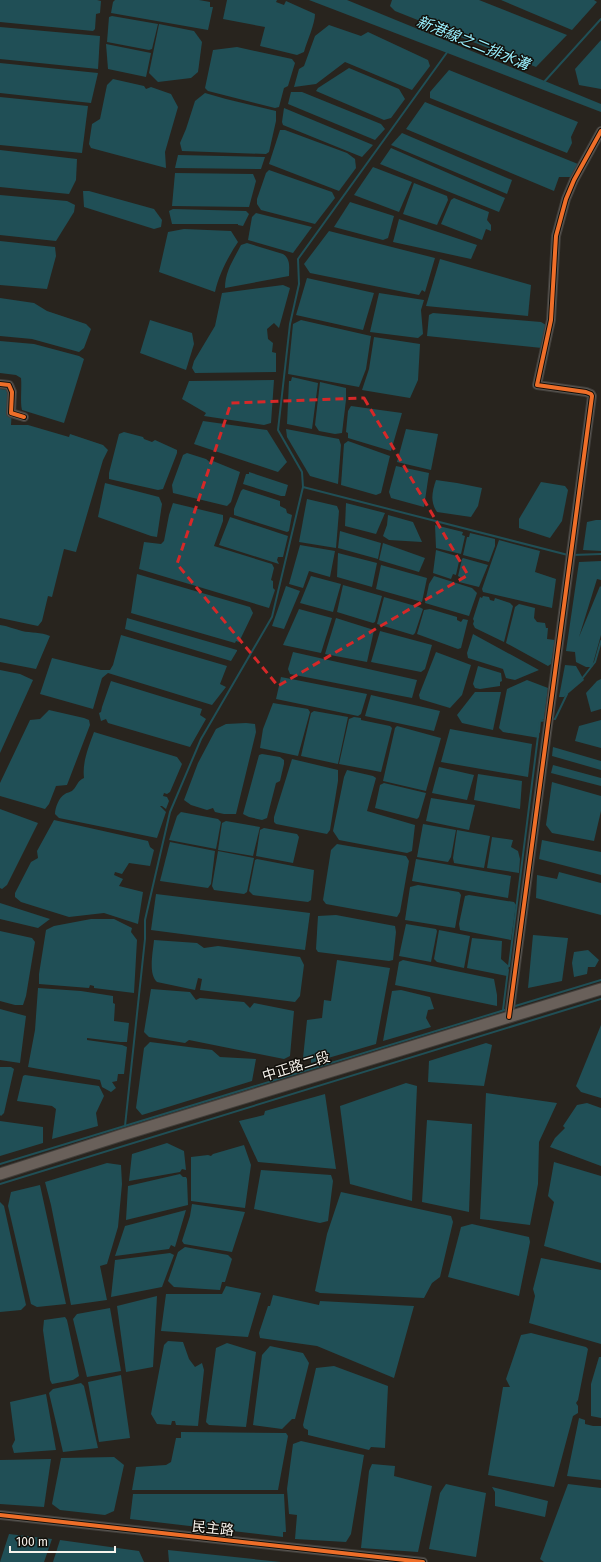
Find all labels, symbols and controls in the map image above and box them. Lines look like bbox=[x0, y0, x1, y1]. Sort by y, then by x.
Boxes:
water label: 新港線之二排水溝 bbox=[414, 12, 534, 75]
street label: 中正路二段 bbox=[260, 1048, 332, 1085]
street label: 民主路 bbox=[191, 1518, 235, 1539]
scale bar bbox=[10, 1528, 115, 1554]
text: 100 m bbox=[16, 1535, 48, 1549]

